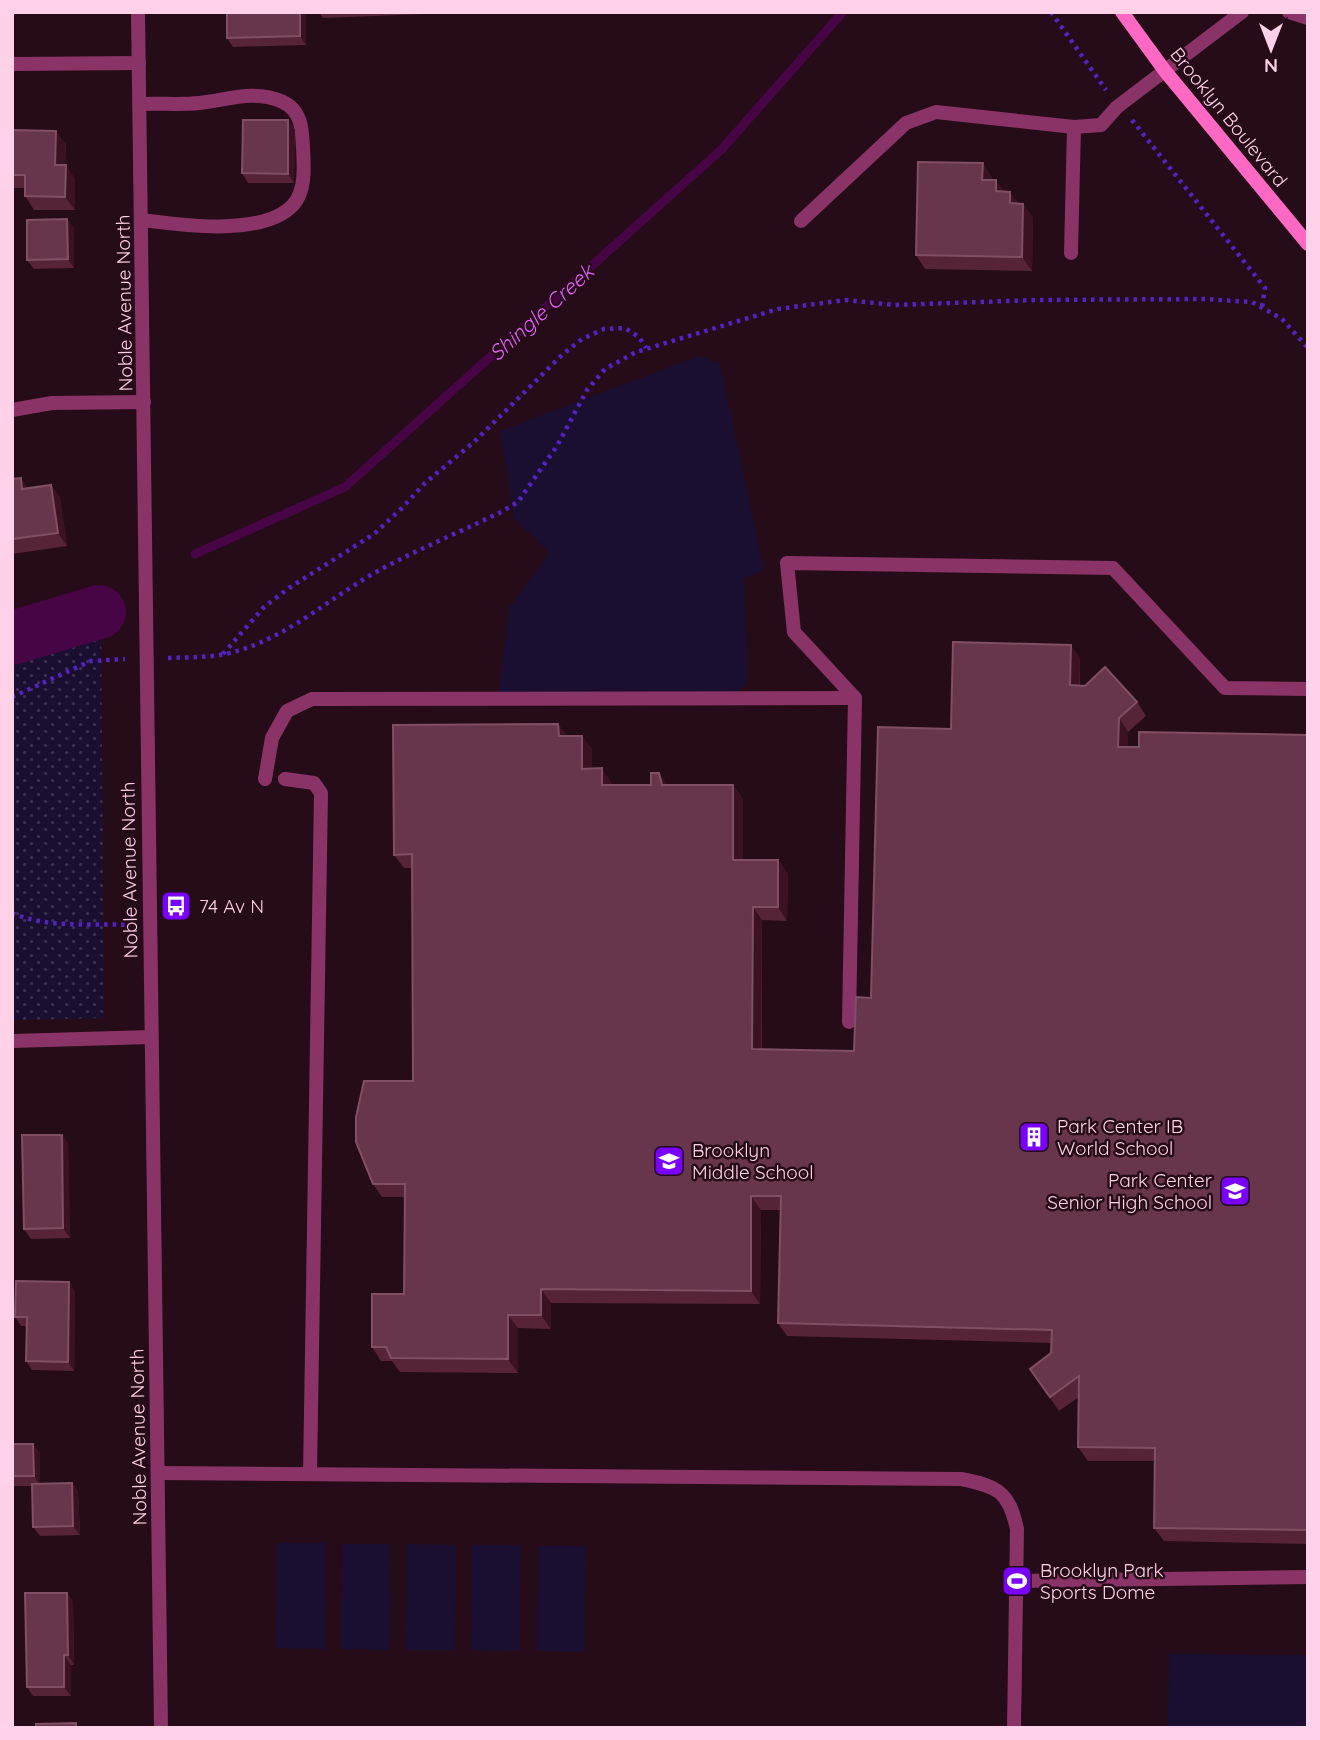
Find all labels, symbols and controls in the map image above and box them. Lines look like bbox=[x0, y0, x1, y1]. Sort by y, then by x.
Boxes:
north arrow bbox=[1236, 14, 1306, 84]
street label: Brooklyn Boulevard bbox=[1165, 42, 1293, 192]
text: N bbox=[1264, 54, 1278, 78]
street label: Noble Avenue North bbox=[110, 214, 138, 392]
water label: Shingle Creek bbox=[483, 257, 600, 366]
street label: Noble Avenue North bbox=[115, 781, 143, 959]
bus stop icon: 74 Av N bbox=[159, 889, 193, 923]
place label: 74 Av N bbox=[199, 894, 264, 918]
place label: Park Center IB World School bbox=[1057, 1114, 1183, 1160]
building icon: Park Center IB World School bbox=[1017, 1120, 1051, 1154]
place label: Brooklyn Middle School bbox=[692, 1138, 814, 1184]
school or university icon: Brooklyn Middle School bbox=[652, 1144, 686, 1178]
place label: Park Center Senior High School bbox=[1047, 1168, 1213, 1214]
school or university icon: Park Center Senior High School bbox=[1218, 1174, 1252, 1208]
street label: Noble Avenue North bbox=[124, 1348, 152, 1526]
place label: Brooklyn Park Sports Dome bbox=[1040, 1558, 1164, 1604]
sports icon: Brooklyn Park Sports Dome bbox=[1000, 1564, 1034, 1598]

